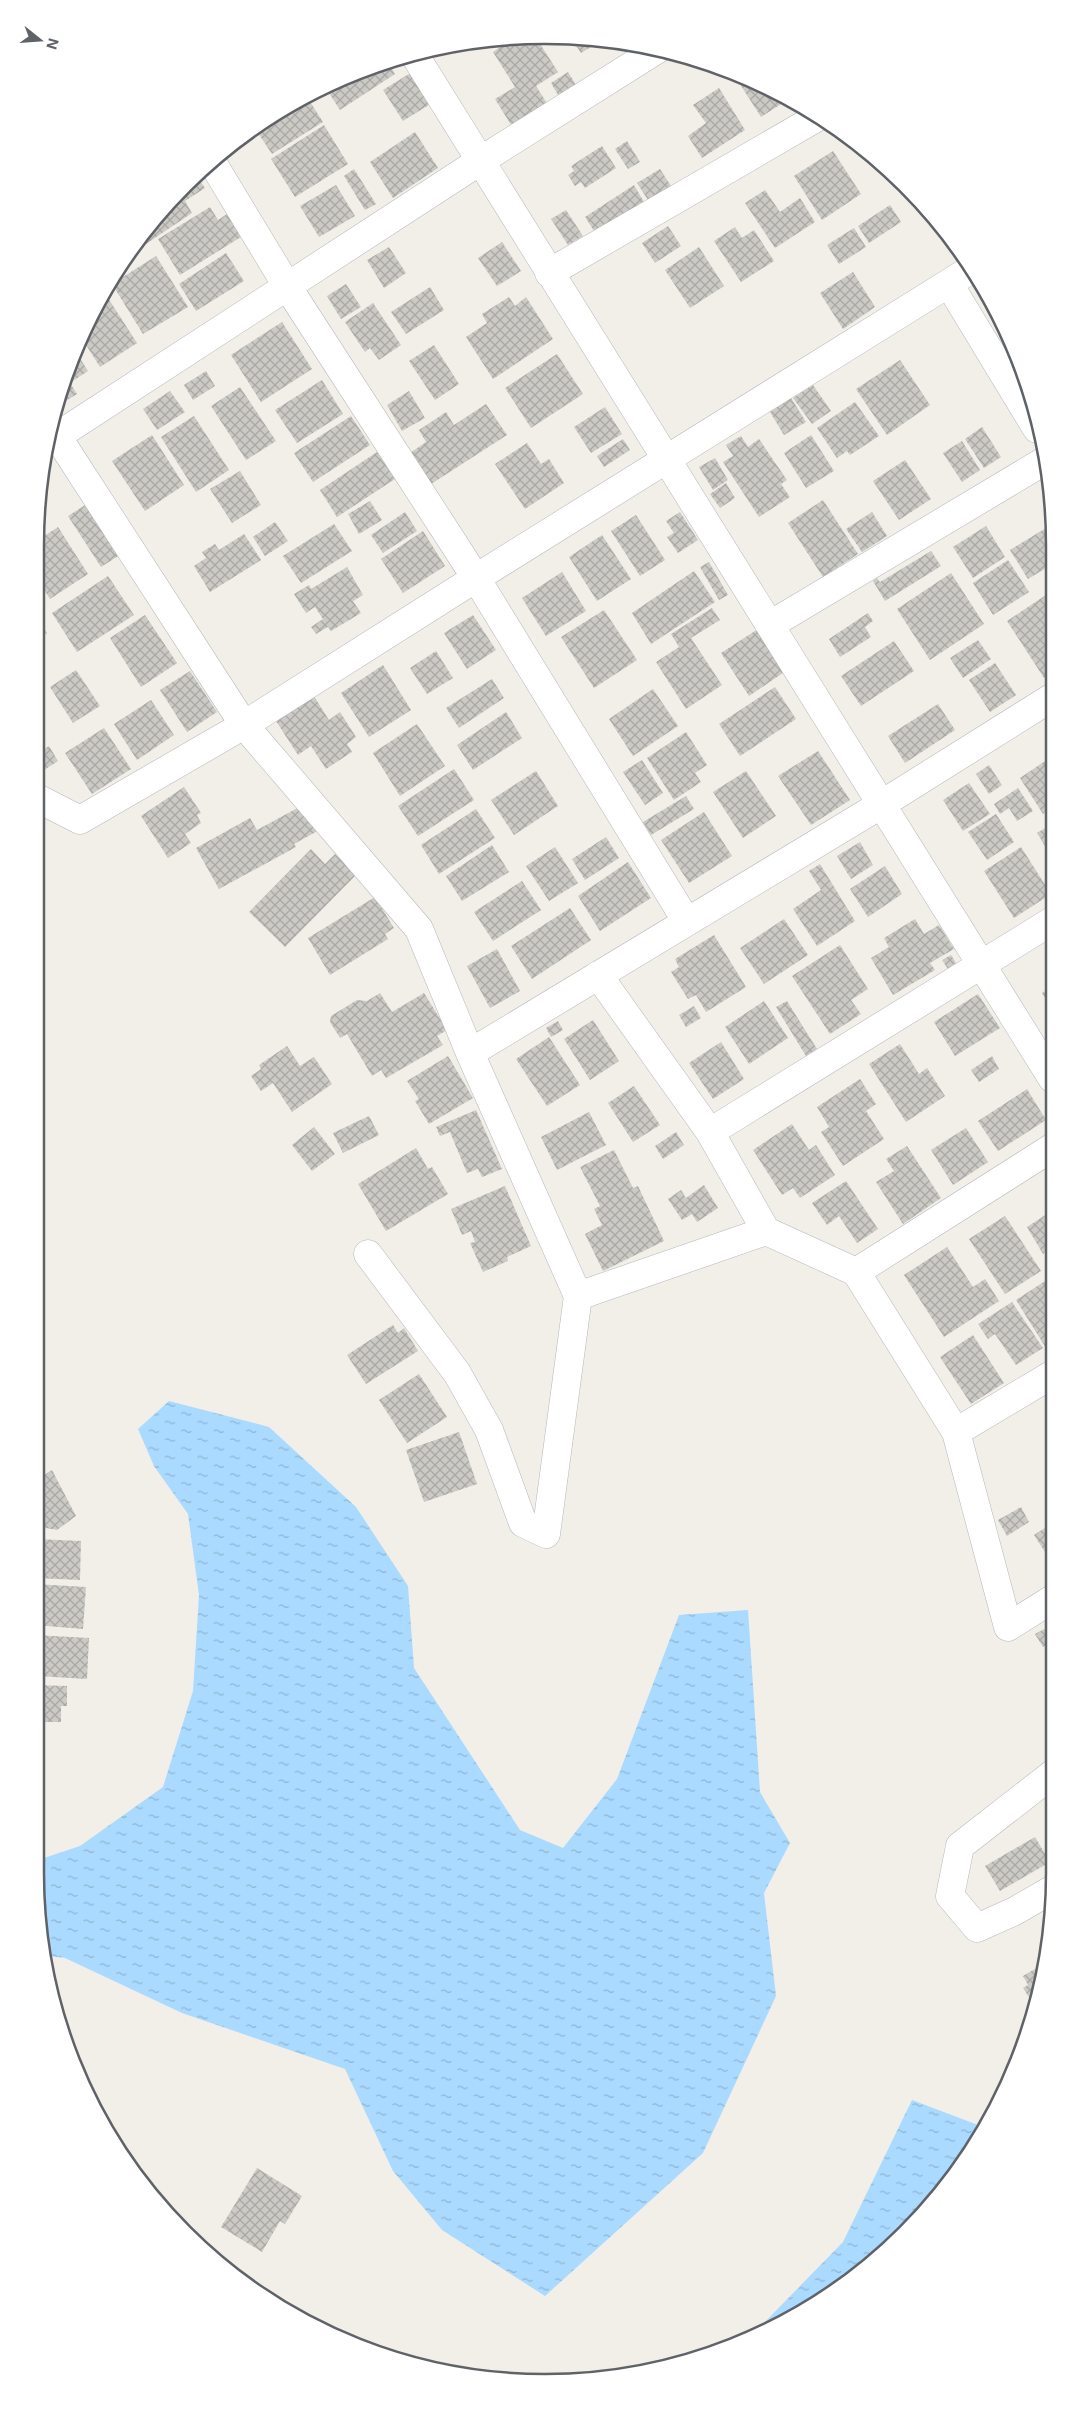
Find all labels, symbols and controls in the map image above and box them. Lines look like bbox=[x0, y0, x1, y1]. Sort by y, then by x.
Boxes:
north arrow bbox=[15, 15, 65, 65]
text: N bbox=[43, 36, 63, 52]

